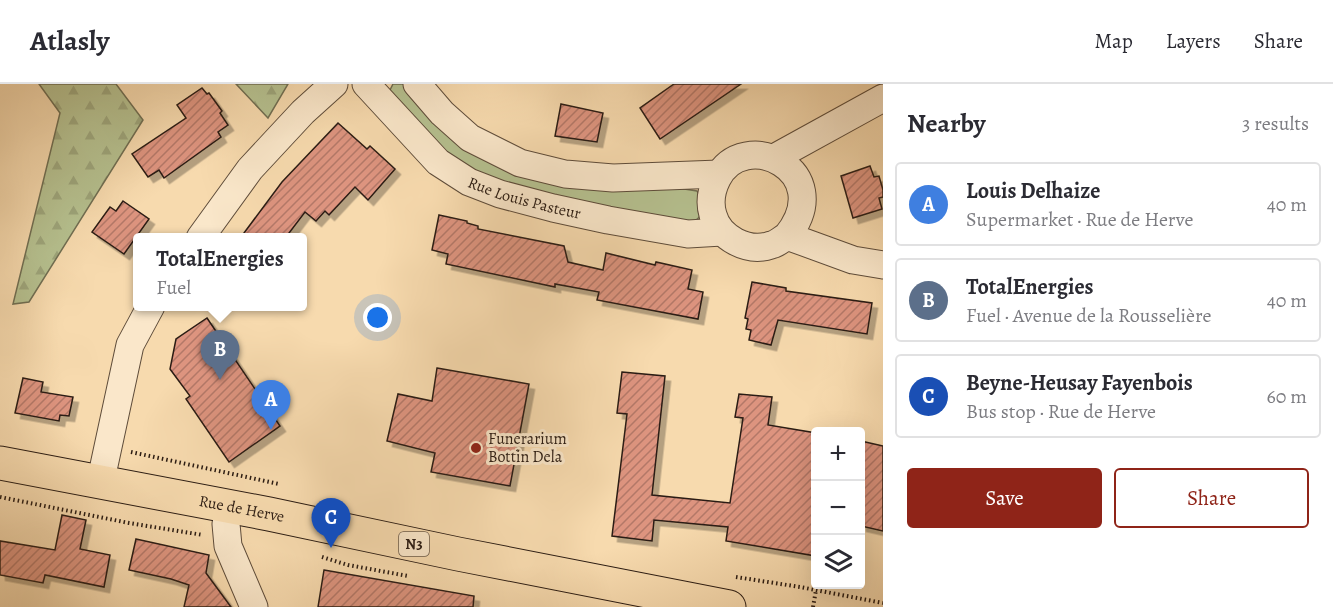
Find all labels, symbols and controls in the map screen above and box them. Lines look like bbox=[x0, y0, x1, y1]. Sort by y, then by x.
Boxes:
text: Atlasly bbox=[30, 22, 109, 60]
text: Map bbox=[1094, 27, 1133, 55]
text: Layers bbox=[1166, 27, 1221, 55]
text: Share bbox=[1254, 27, 1303, 55]
text: Nearby bbox=[907, 106, 986, 141]
text: 3 results bbox=[1242, 110, 1309, 137]
street label: Rue Louis Pasteur bbox=[465, 172, 583, 225]
text: Louis Delhaize bbox=[966, 176, 1101, 206]
text: A bbox=[922, 191, 935, 218]
text: 40 m bbox=[1267, 191, 1307, 218]
text: Supermarket · Rue de Herve bbox=[966, 206, 1193, 233]
popup bbox=[133, 233, 307, 311]
text: TotalEnergies bbox=[156, 244, 284, 274]
text: TotalEnergies bbox=[966, 272, 1094, 302]
text: Fuel bbox=[156, 274, 191, 301]
text: B bbox=[922, 287, 935, 314]
text: 40 m bbox=[1267, 287, 1307, 314]
text: Fuel · Avenue de la Rousselière bbox=[966, 302, 1211, 329]
your location bbox=[363, 303, 392, 332]
pin: B bbox=[200, 330, 240, 380]
text: Beyne-Heusay Fayenbois bbox=[966, 368, 1193, 398]
pin: A bbox=[252, 380, 290, 430]
text: C bbox=[922, 383, 935, 410]
text: 60 m bbox=[1267, 383, 1307, 410]
text: Bus stop · Rue de Herve bbox=[966, 398, 1156, 425]
map controls bbox=[811, 427, 865, 589]
button: + bbox=[811, 427, 865, 481]
place label: Funerarium Bottin Dela bbox=[488, 428, 567, 468]
marker: Funerarium Bottin Dela bbox=[469, 441, 483, 455]
button: Save bbox=[907, 468, 1102, 528]
button: Share bbox=[1114, 468, 1309, 528]
button: − bbox=[811, 481, 865, 535]
street label: Rue de Herve bbox=[197, 490, 286, 528]
pin: C bbox=[312, 498, 350, 548]
road number: N3 bbox=[399, 532, 429, 556]
button: layers bbox=[811, 535, 865, 589]

